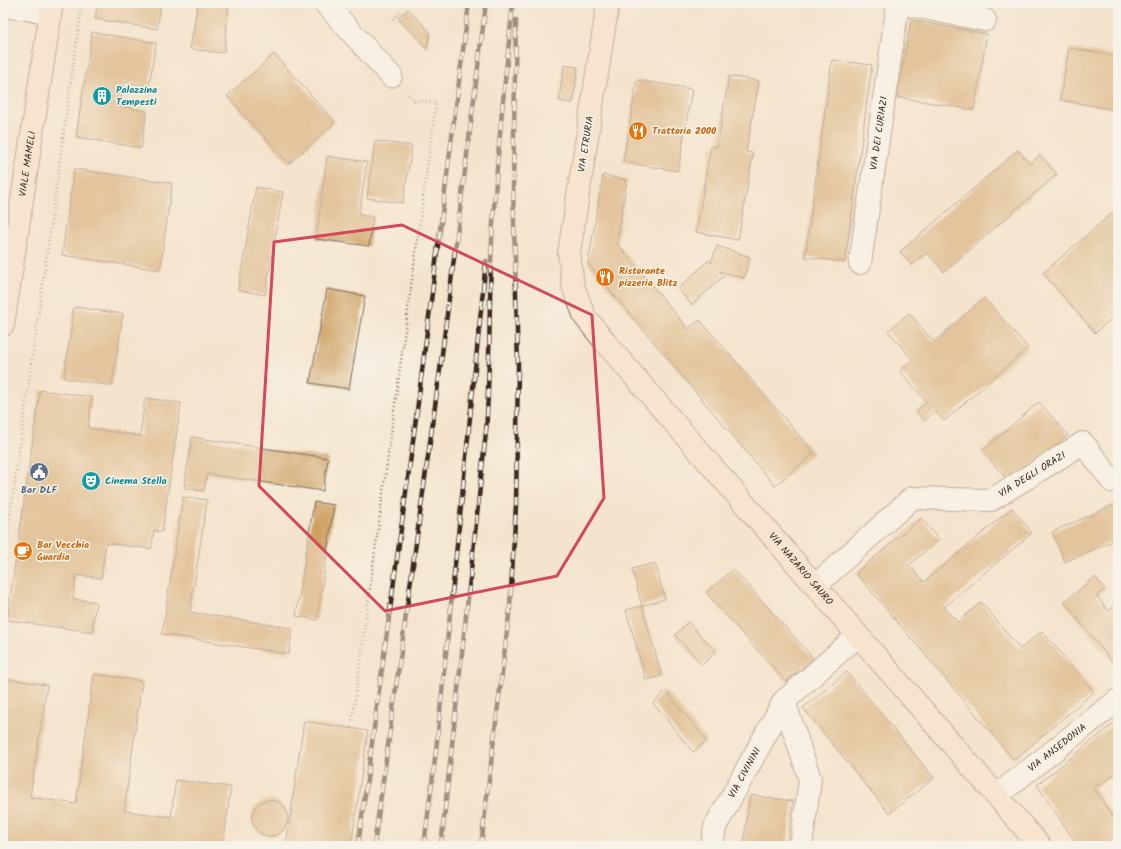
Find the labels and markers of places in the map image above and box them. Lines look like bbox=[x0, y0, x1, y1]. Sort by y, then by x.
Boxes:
place label: Palazzina Tempesti bbox=[116, 82, 157, 110]
building icon: Palazzina Tempesti bbox=[91, 85, 113, 107]
restaurant icon: Trattoria 2000 bbox=[627, 120, 649, 142]
place label: Trattoria 2000 bbox=[652, 123, 717, 139]
place label: Ristorante pizzeria Blitz bbox=[618, 263, 678, 291]
restaurant icon: Ristorante pizzeria Blitz bbox=[594, 266, 616, 288]
public building icon: Bar DLF bbox=[28, 461, 50, 483]
theatre icon: Cinema Stella bbox=[80, 470, 102, 492]
place label: Cinema Stella bbox=[105, 473, 167, 489]
place label: Bar DLF bbox=[21, 482, 58, 498]
place label: Bar Vecchia Guardia bbox=[37, 537, 89, 565]
cafe icon: Bar Vecchia Guardia bbox=[12, 540, 34, 562]

